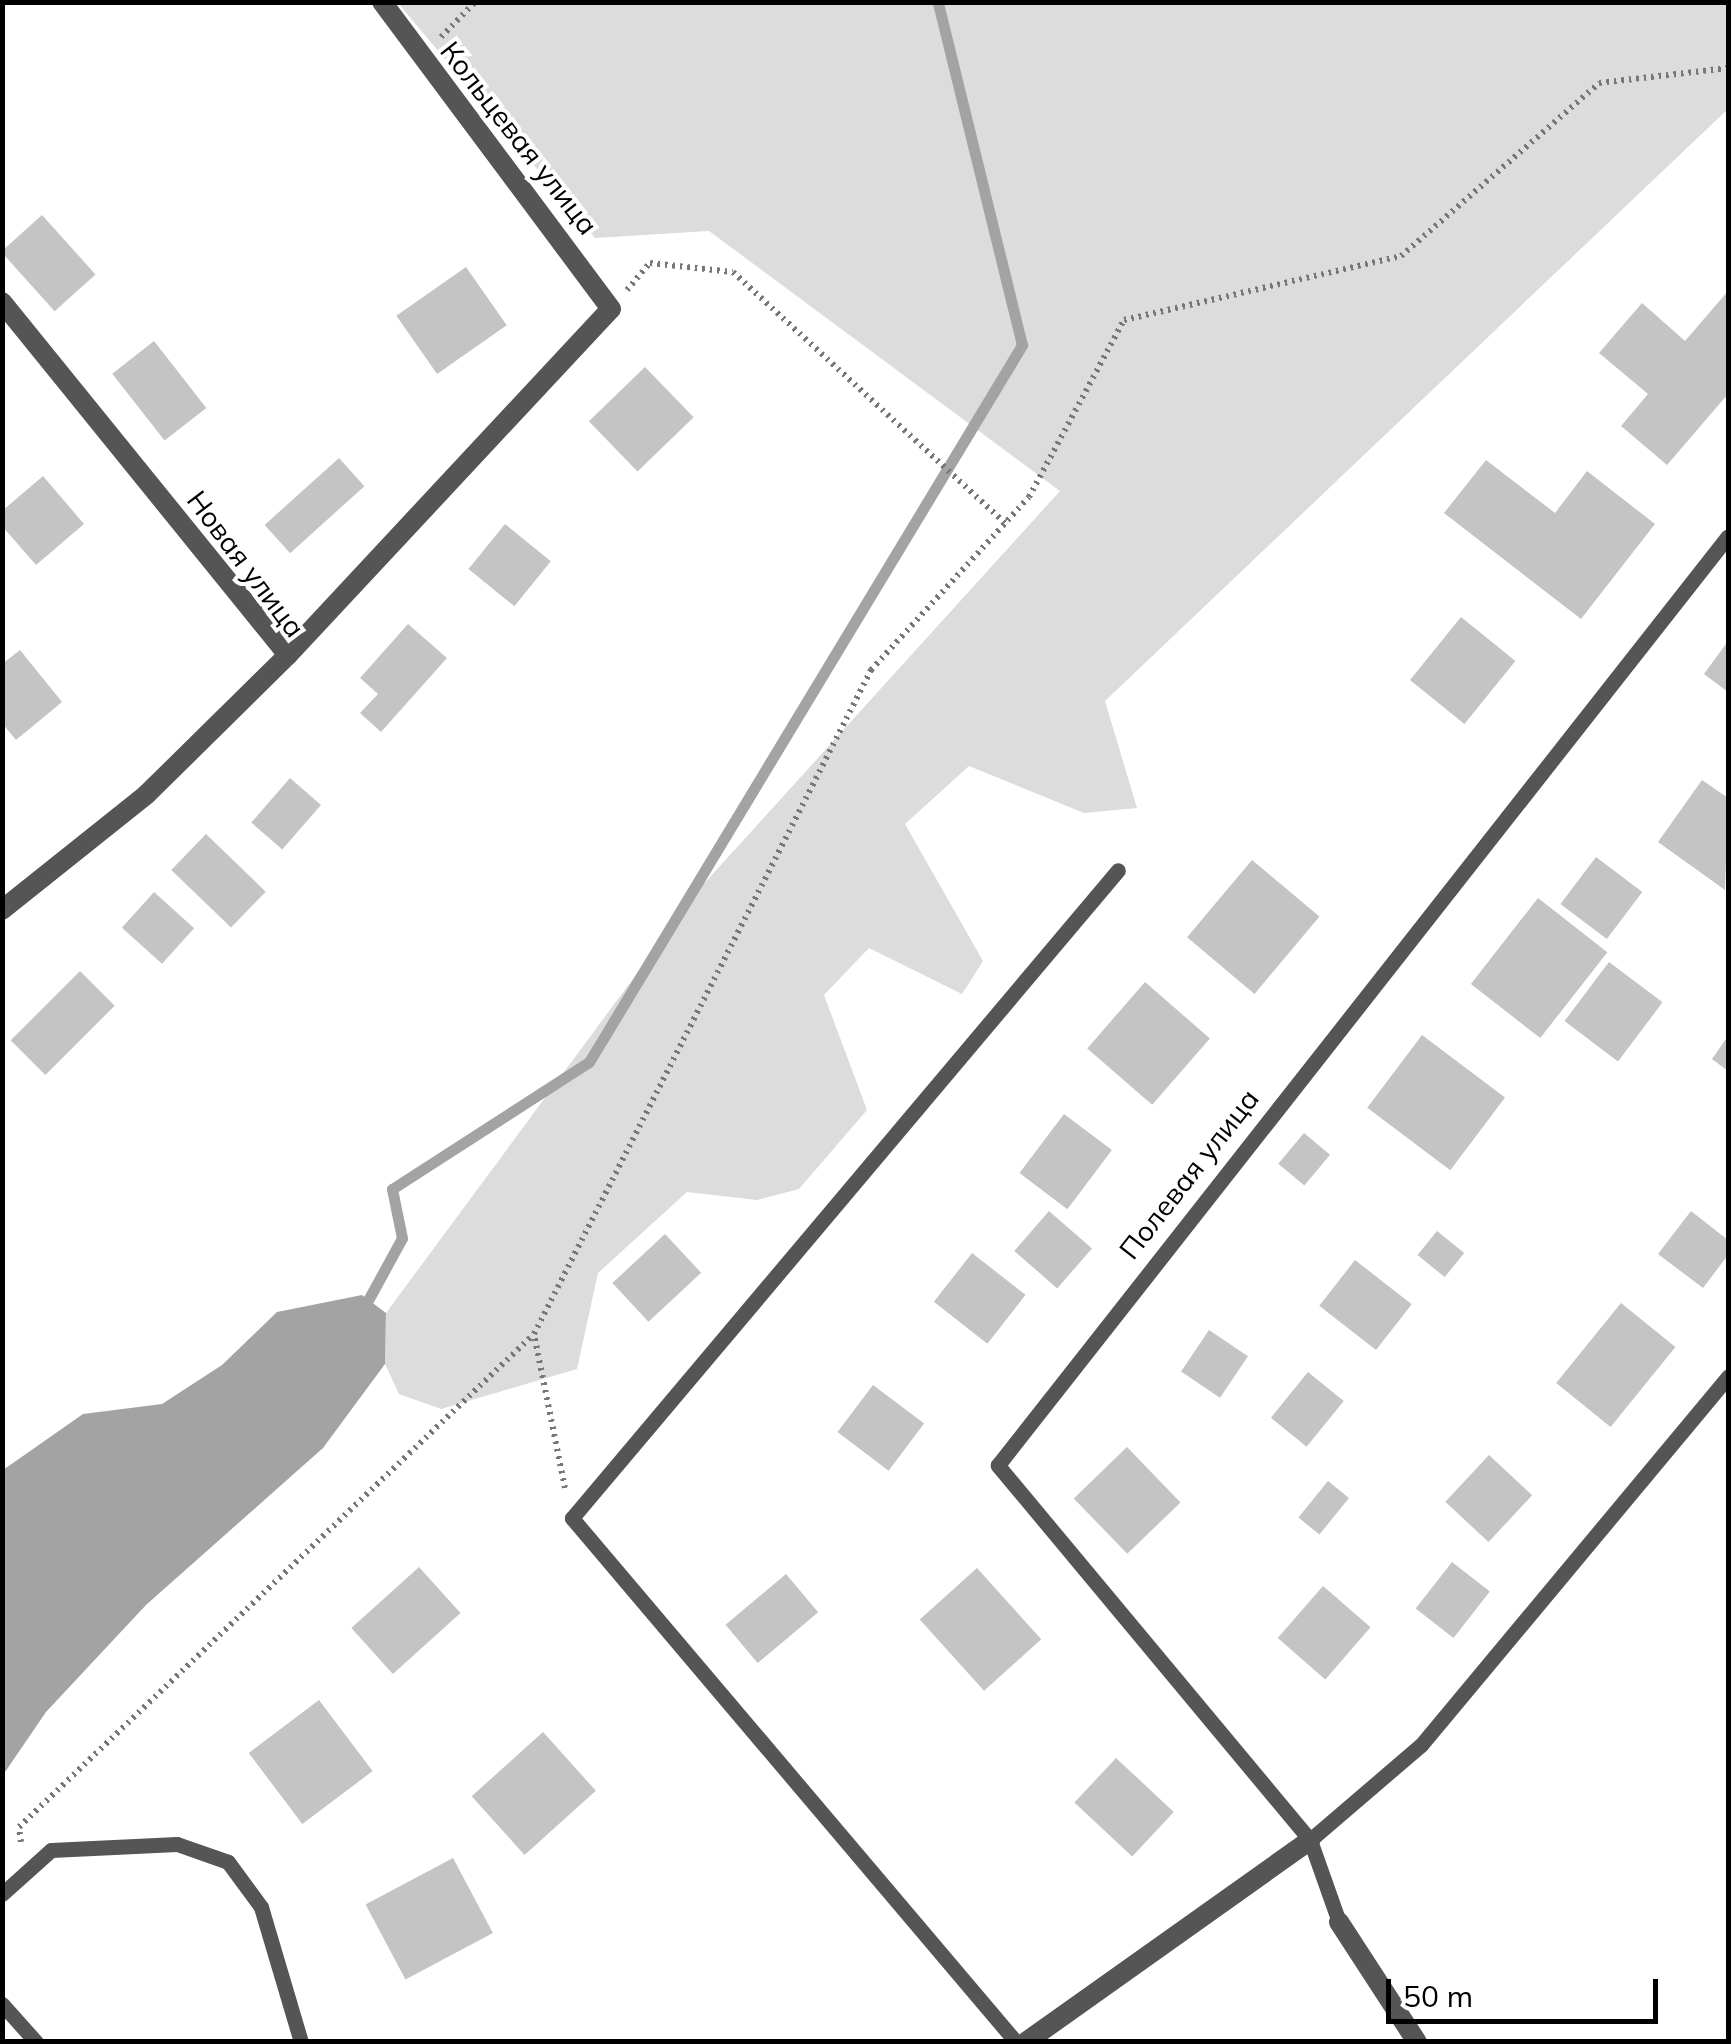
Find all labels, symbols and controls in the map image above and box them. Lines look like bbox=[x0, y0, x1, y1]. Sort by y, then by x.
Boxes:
street label: Кольцевая улица bbox=[433, 35, 605, 241]
street label: Новая улица bbox=[180, 484, 312, 644]
street label: Полевая улица bbox=[1112, 1082, 1266, 1266]
scale bar bbox=[1391, 1959, 1664, 2021]
text: 50 m bbox=[1403, 1977, 1473, 2015]

